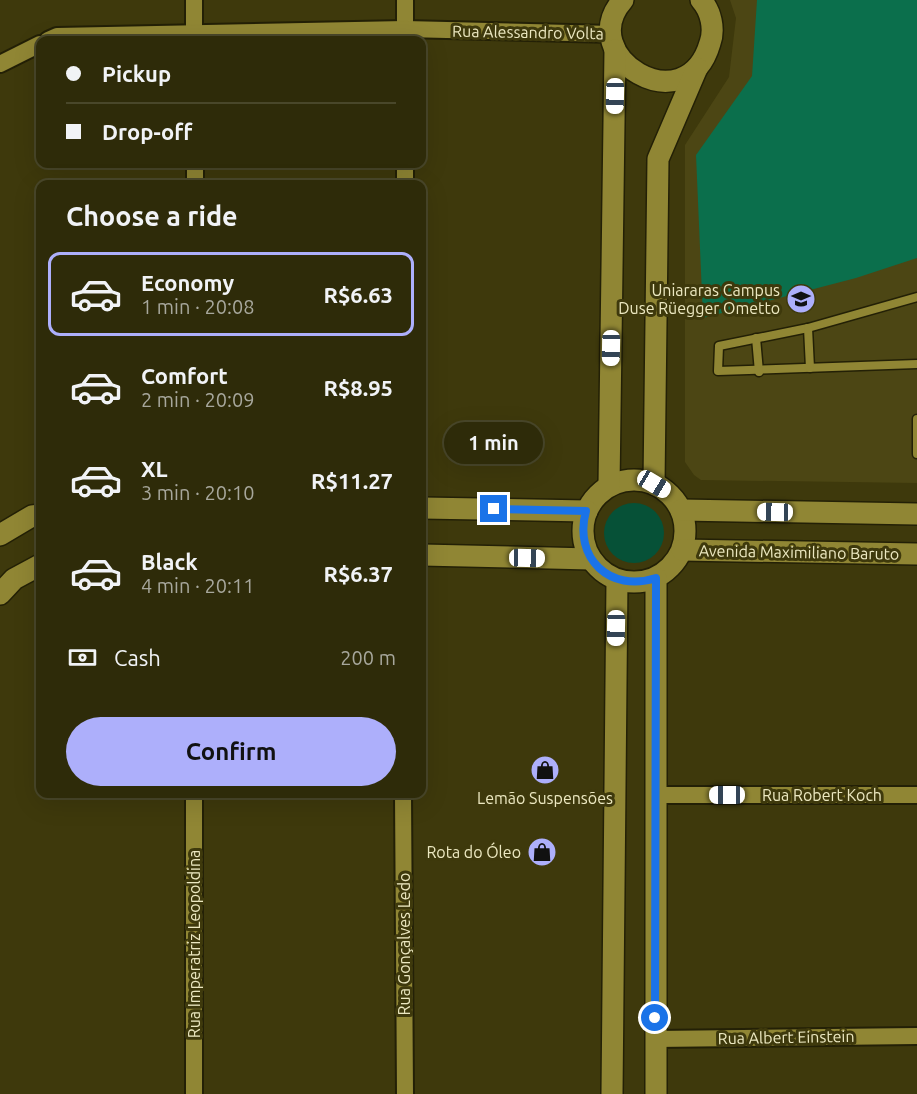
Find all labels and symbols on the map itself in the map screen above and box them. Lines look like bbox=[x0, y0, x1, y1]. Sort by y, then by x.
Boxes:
street label: Rua Alessandro Volta bbox=[452, 22, 604, 42]
car bbox=[606, 78, 624, 114]
place label: Uniararas Campus Duse Rüegger Ometto bbox=[618, 281, 780, 317]
school or university icon: Uniararas Campus Duse Rüegger Ometto bbox=[785, 283, 817, 315]
car bbox=[602, 330, 620, 366]
callout: 1 min bbox=[444, 422, 544, 464]
car bbox=[634, 467, 674, 501]
route end bbox=[480, 495, 507, 522]
car bbox=[757, 503, 793, 521]
street label: Avenida Maximiliano Baruto bbox=[699, 541, 899, 563]
car bbox=[509, 549, 545, 567]
car bbox=[607, 610, 625, 646]
shop icon: Lemão Suspensões bbox=[529, 754, 561, 786]
car bbox=[709, 786, 745, 804]
street label: Rua Robert Koch bbox=[762, 786, 882, 804]
place label: Lemão Suspensões bbox=[477, 789, 613, 807]
shop icon: Rota do Óleo bbox=[526, 836, 558, 868]
place label: Rota do Óleo bbox=[426, 842, 521, 861]
street label: Rua Imperatriz Leopoldina bbox=[185, 850, 203, 1038]
street label: Rua Gonçalves Ledo bbox=[395, 873, 413, 1015]
route start bbox=[641, 1004, 668, 1031]
street label: Rua Albert Einstein bbox=[717, 1027, 855, 1047]

